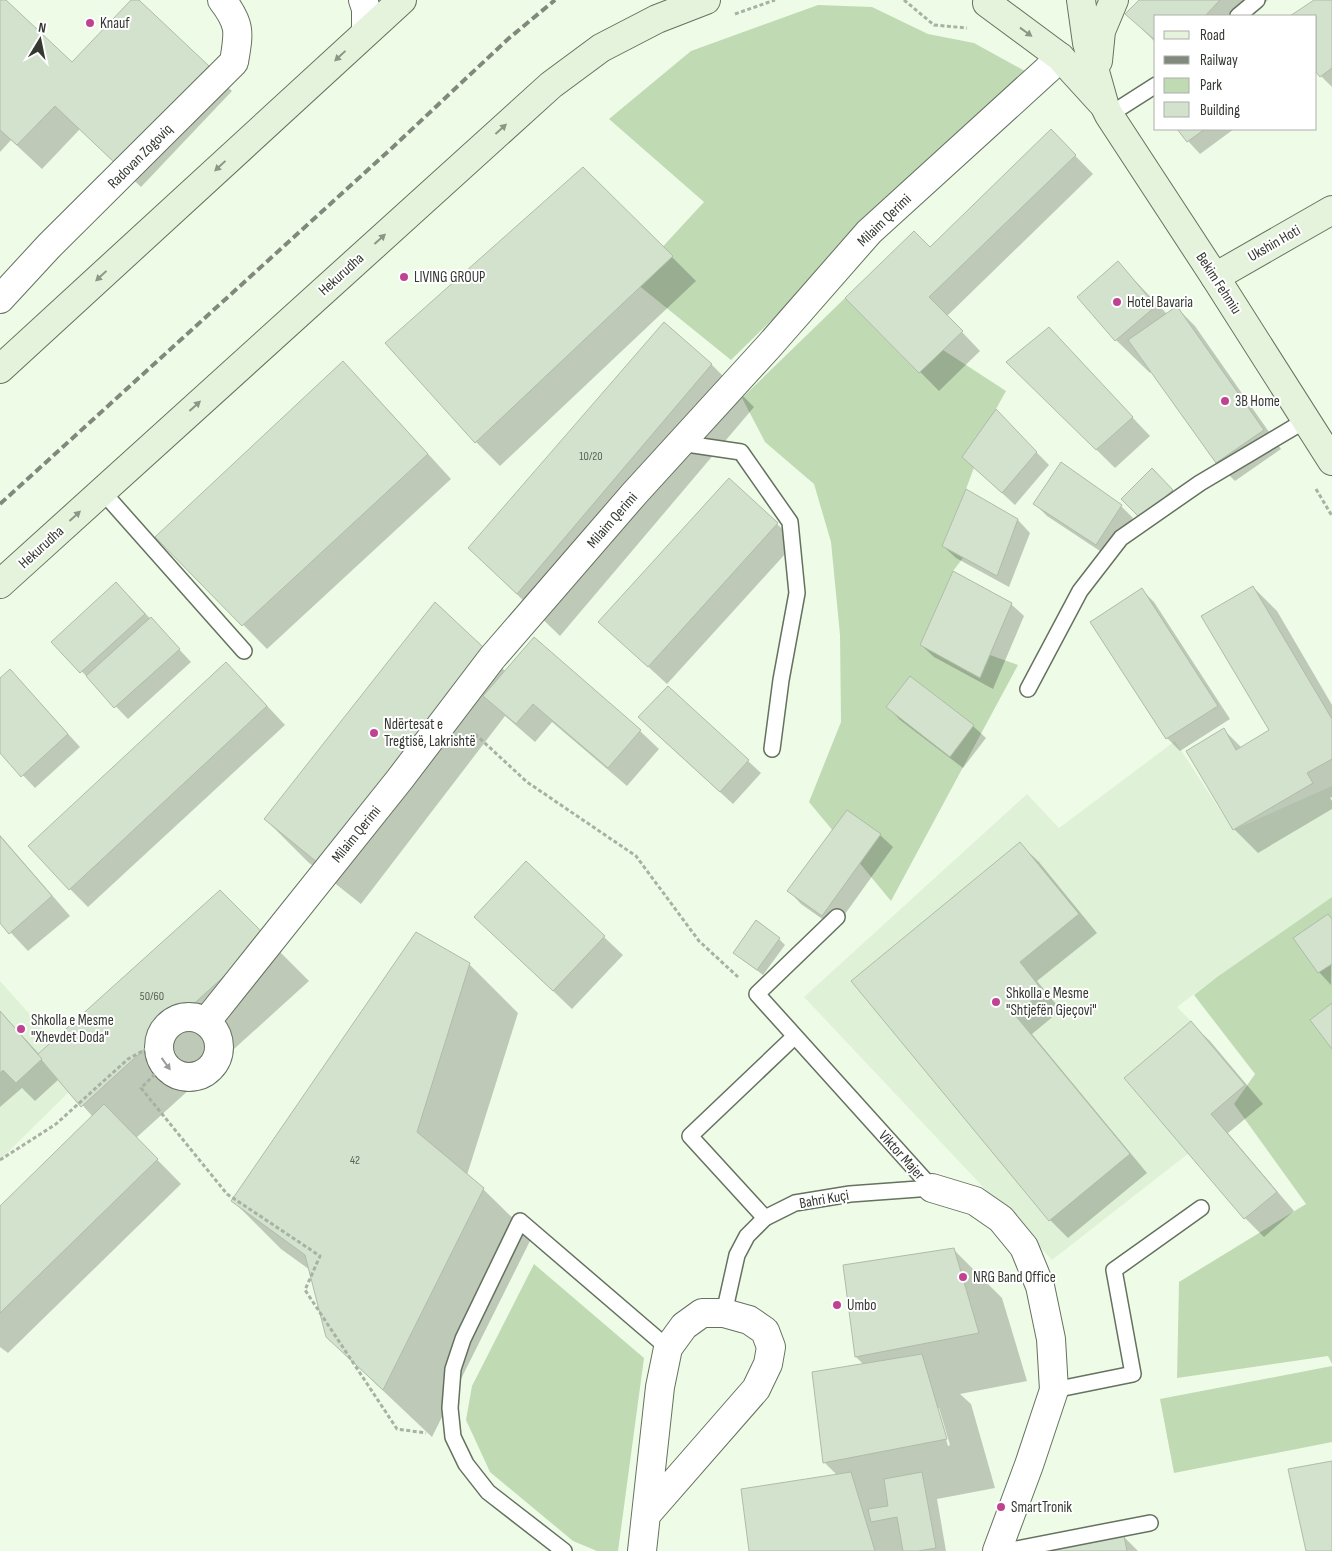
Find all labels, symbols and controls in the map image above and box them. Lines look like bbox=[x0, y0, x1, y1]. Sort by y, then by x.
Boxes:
place label: Knauf bbox=[100, 14, 130, 33]
north arrow bbox=[15, 15, 65, 65]
legend bbox=[1154, 15, 1317, 130]
marker: Knauf bbox=[84, 17, 96, 29]
text: N bbox=[37, 19, 47, 37]
text: Road bbox=[1200, 26, 1225, 45]
one-way arrow bbox=[1019, 27, 1033, 37]
one-way arrow bbox=[334, 50, 346, 62]
text: Railway bbox=[1200, 51, 1238, 70]
text: Park bbox=[1200, 76, 1222, 95]
text: Building bbox=[1200, 101, 1240, 120]
street label: Radovan Zogoviq bbox=[104, 120, 177, 193]
one-way arrow bbox=[494, 124, 507, 135]
one-way arrow bbox=[215, 160, 227, 172]
street label: Milaim Qerimi bbox=[853, 190, 916, 251]
street label: Ukshin Hoti bbox=[1245, 221, 1304, 266]
one-way arrow bbox=[374, 233, 387, 244]
street label: Hekurudha bbox=[315, 249, 368, 300]
street label: Bekim Fehmiu bbox=[1192, 249, 1246, 318]
place label: LIVING GROUP bbox=[414, 268, 485, 287]
one-way arrow bbox=[95, 270, 107, 282]
marker: LIVING GROUP bbox=[398, 271, 410, 283]
place label: Hotel Bavaria bbox=[1127, 293, 1193, 312]
marker: Hotel Bavaria bbox=[1111, 296, 1123, 308]
place label: 3B Home bbox=[1235, 392, 1280, 411]
marker: 3B Home bbox=[1219, 395, 1231, 407]
one-way arrow bbox=[189, 401, 202, 412]
house number: 10/20 bbox=[579, 449, 603, 464]
street label: Milaim Qerimi bbox=[583, 488, 642, 552]
one-way arrow bbox=[68, 510, 81, 521]
street label: Hekurudha bbox=[15, 522, 68, 573]
place label: Ndërtesat e Tregtisë, Lakrishtë bbox=[384, 715, 476, 751]
marker: Ndërtesat e Tregtisë, Lakrishtë bbox=[368, 727, 380, 739]
street label: Milaim Qerimi bbox=[328, 802, 385, 867]
place label: Shkolla e Mesme "Shtjefën Gjeçovi" bbox=[1006, 984, 1097, 1020]
house number: 50/60 bbox=[140, 989, 164, 1004]
marker: Shkolla e Mesme "Shtjefën Gjeçovi" bbox=[990, 996, 1002, 1008]
place label: Shkolla e Mesme "Xhevdet Doda" bbox=[31, 1011, 114, 1047]
marker: Shkolla e Mesme "Xhevdet Doda" bbox=[15, 1023, 27, 1035]
one-way arrow bbox=[161, 1057, 171, 1071]
street label: Viktor Majer bbox=[874, 1127, 929, 1185]
house number: 42 bbox=[350, 1153, 360, 1168]
street label: Bahri Kuçi bbox=[798, 1186, 851, 1213]
place label: NRG Band Office bbox=[973, 1268, 1056, 1287]
marker: NRG Band Office bbox=[957, 1271, 969, 1283]
place label: Umbo bbox=[847, 1296, 877, 1315]
marker: Umbo bbox=[831, 1299, 843, 1311]
place label: SmartTronik bbox=[1011, 1498, 1072, 1517]
marker: SmartTronik bbox=[995, 1501, 1007, 1513]

